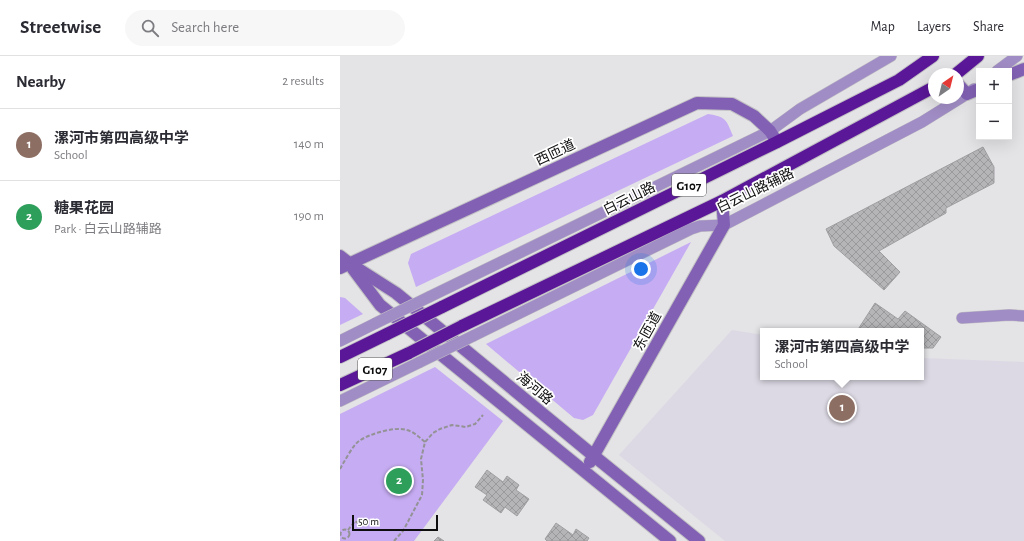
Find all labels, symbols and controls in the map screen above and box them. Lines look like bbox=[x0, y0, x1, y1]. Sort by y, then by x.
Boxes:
search box bbox=[125, 10, 405, 46]
icon: search bbox=[139, 17, 161, 39]
text: Streetwise bbox=[20, 18, 101, 37]
text: Search here bbox=[171, 20, 239, 35]
text: Map bbox=[870, 20, 895, 34]
text: Layers bbox=[917, 20, 951, 34]
text: Share bbox=[973, 20, 1004, 34]
north arrow bbox=[928, 68, 964, 104]
map controls bbox=[976, 68, 1012, 140]
button: + bbox=[976, 68, 1012, 104]
text: Nearby bbox=[16, 73, 66, 90]
text: 2 results bbox=[282, 75, 324, 88]
button: − bbox=[976, 104, 1012, 140]
text: 漯河市第四高级中学 bbox=[54, 131, 189, 146]
street label: 西匝道 bbox=[533, 137, 577, 168]
text: 1 bbox=[27, 138, 31, 151]
text: 140 m bbox=[294, 138, 324, 151]
text: School bbox=[54, 149, 88, 162]
street label: 白云山路辅路 bbox=[714, 165, 796, 216]
road number: G107 bbox=[672, 174, 706, 196]
street label: 白云山路 bbox=[601, 179, 658, 217]
text: 糖果花园 bbox=[54, 201, 114, 216]
text: 2 bbox=[26, 210, 32, 223]
text: 190 m bbox=[294, 210, 324, 223]
text: Park · 白云山路辅路 bbox=[54, 223, 162, 236]
your location bbox=[631, 259, 651, 279]
street label: 东匝道 bbox=[631, 309, 664, 353]
popup bbox=[760, 328, 924, 380]
text: 漯河市第四高级中学 bbox=[774, 340, 910, 355]
road number: G107 bbox=[358, 358, 392, 380]
text: School bbox=[774, 358, 808, 371]
street label: 海河路 bbox=[514, 369, 556, 408]
pin: 1 bbox=[829, 393, 855, 423]
pin: 2 bbox=[386, 466, 412, 496]
scale bar bbox=[352, 513, 438, 532]
text: 50 m bbox=[358, 516, 379, 527]

